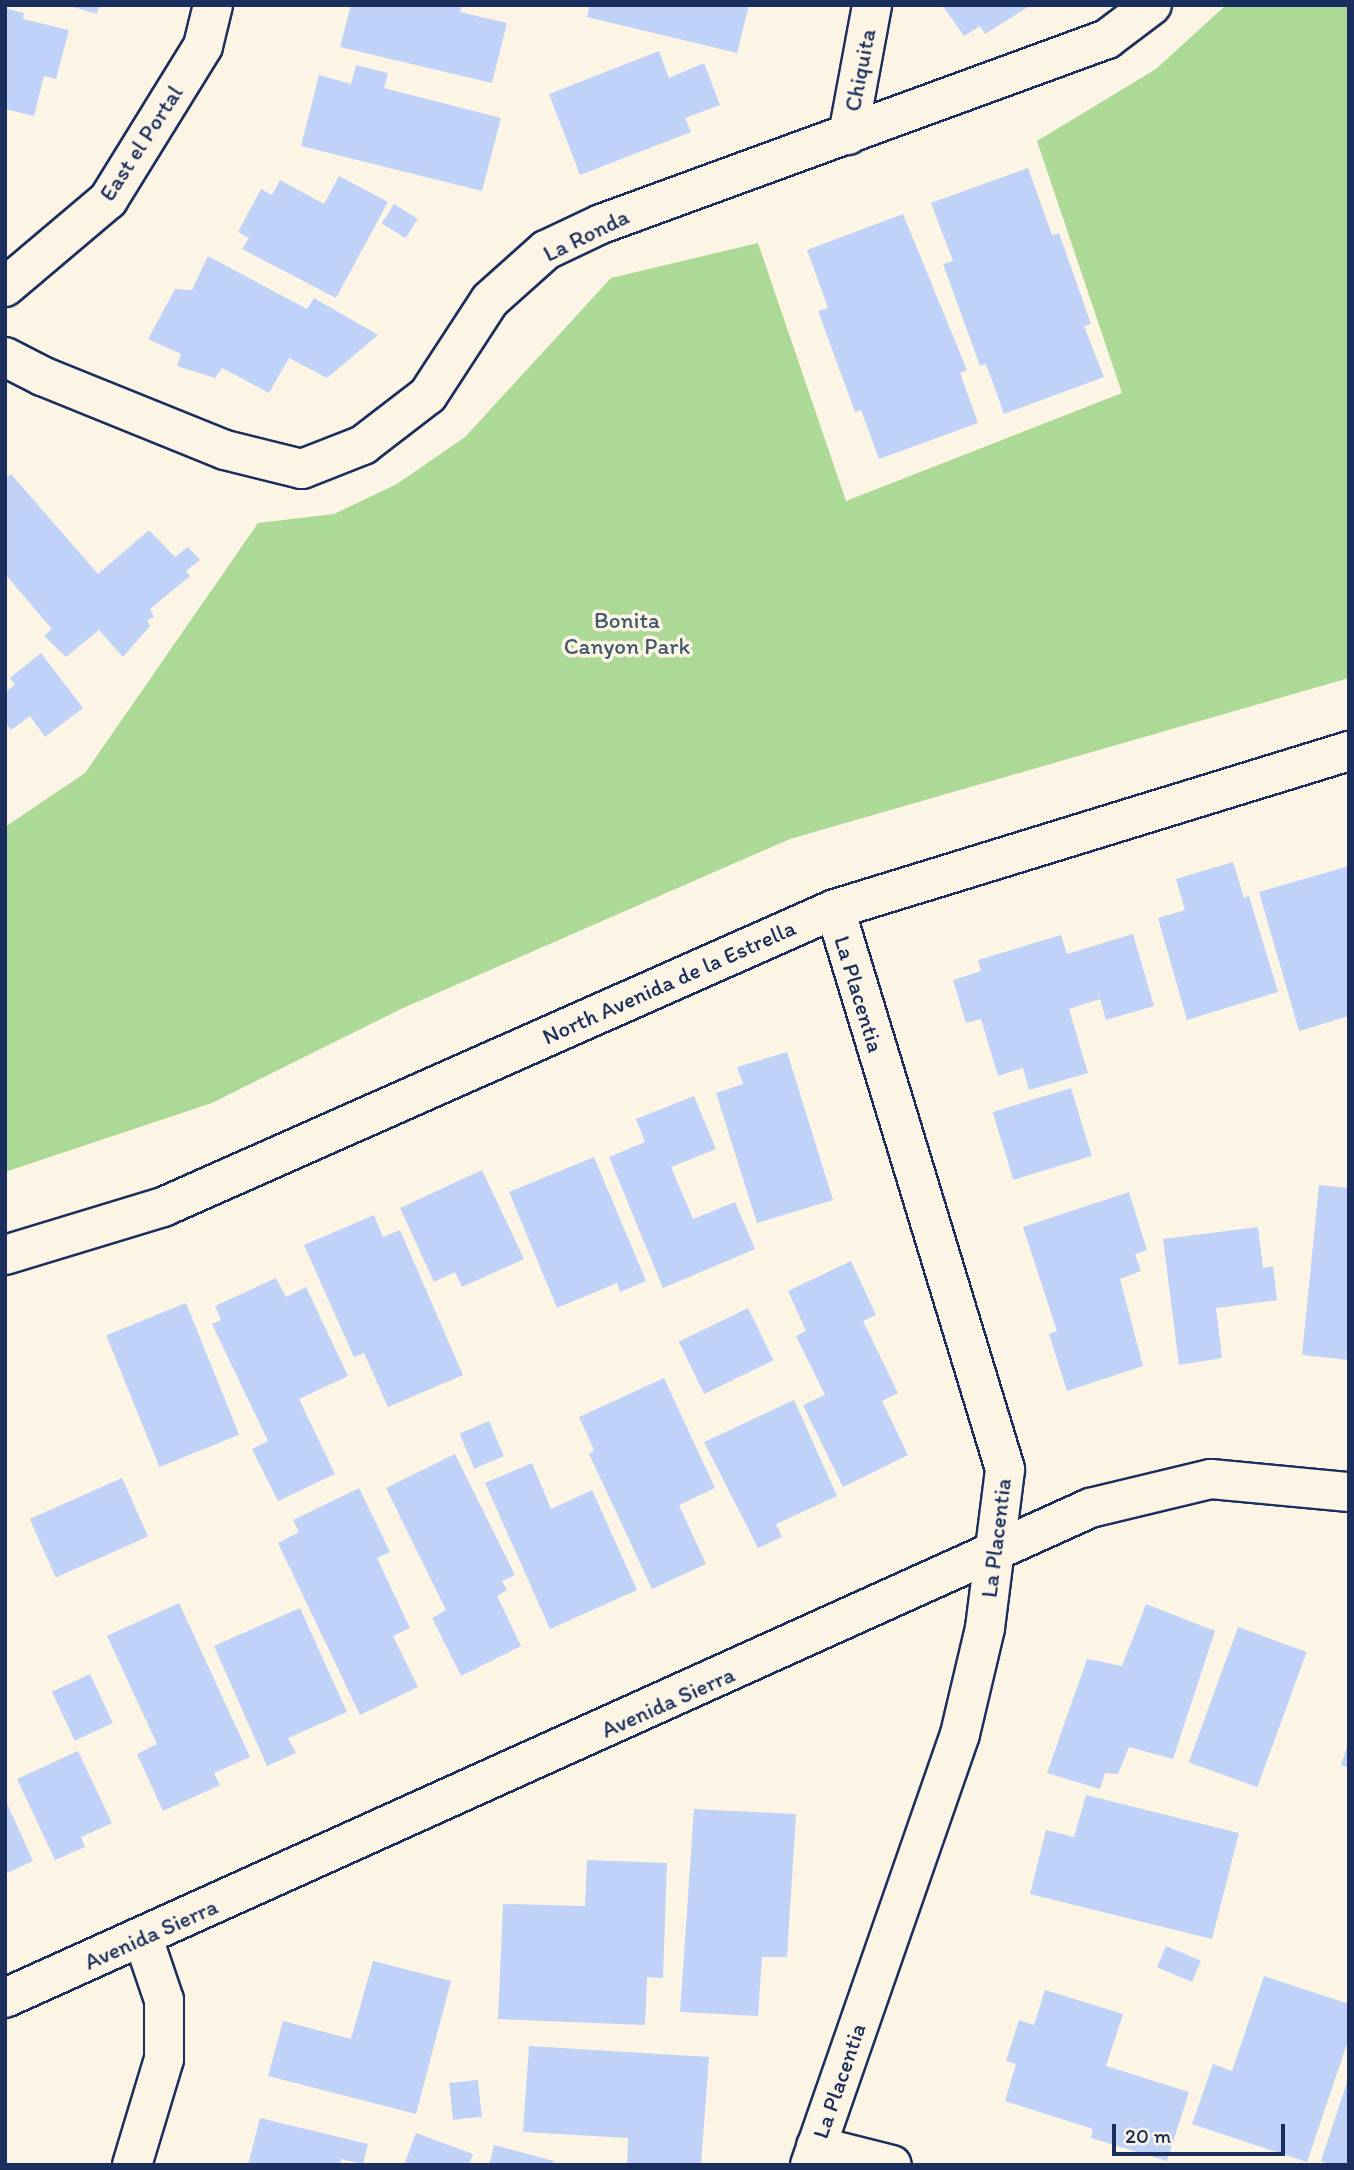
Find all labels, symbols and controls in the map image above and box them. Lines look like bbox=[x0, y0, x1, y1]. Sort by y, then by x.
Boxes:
street label: Chiquita bbox=[838, 26, 882, 114]
street label: East el Portal bbox=[94, 80, 188, 206]
street label: La Ronda bbox=[539, 203, 633, 267]
park label: Bonita Canyon Park bbox=[564, 606, 690, 660]
street label: North Avenida de la Estrella bbox=[538, 914, 800, 1050]
street label: La Placentia bbox=[828, 932, 890, 1056]
street label: La Placentia bbox=[975, 1476, 1017, 1600]
street label: Avenida Sierra bbox=[597, 1660, 739, 1744]
street label: Avenida Sierra bbox=[80, 1892, 222, 1976]
street label: La Placentia bbox=[806, 2019, 872, 2143]
scale bar bbox=[1116, 2110, 1289, 2154]
text: 20 m bbox=[1125, 2123, 1171, 2148]

